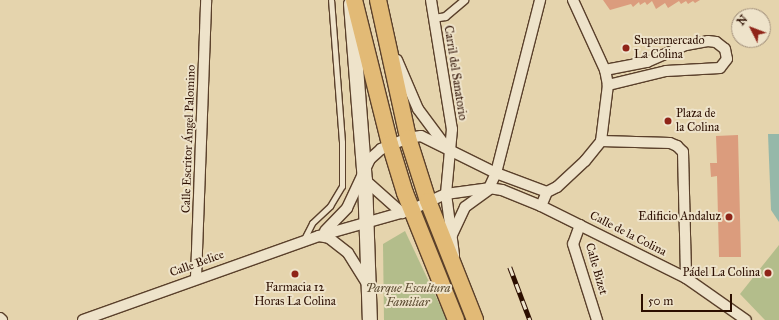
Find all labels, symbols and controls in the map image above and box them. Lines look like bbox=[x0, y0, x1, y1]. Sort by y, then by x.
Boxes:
north arrow bbox=[731, 8, 771, 48]
text: N bbox=[734, 12, 750, 28]
street label: Carril del Sanatorio bbox=[440, 24, 470, 122]
place label: Supermercado La Colina bbox=[634, 34, 705, 62]
marker: Supermercado La Colina bbox=[621, 43, 631, 53]
street label: Calle Escritor Ángel Palomino bbox=[179, 65, 199, 213]
place label: Plaza de la Colina bbox=[676, 107, 719, 135]
marker: Plaza de la Colina bbox=[663, 116, 673, 126]
street label: Calle de la Colina bbox=[587, 208, 669, 260]
place label: Edificio Andaluz bbox=[638, 210, 721, 224]
marker: Edificio Andaluz bbox=[724, 212, 734, 222]
street label: Calle Bizet bbox=[582, 241, 610, 297]
street label: Calle Belice bbox=[168, 248, 226, 280]
place label: Pádel La Colina bbox=[683, 266, 760, 280]
marker: Pádel La Colina bbox=[763, 268, 773, 278]
marker: Farmacia 12 Horas La Colina bbox=[290, 269, 300, 279]
place label: Farmacia 12 Horas La Colina bbox=[254, 281, 336, 309]
park label: Parque Escultura Familiar bbox=[366, 282, 450, 310]
scale bar bbox=[643, 286, 734, 312]
text: 50 m bbox=[648, 294, 673, 308]

